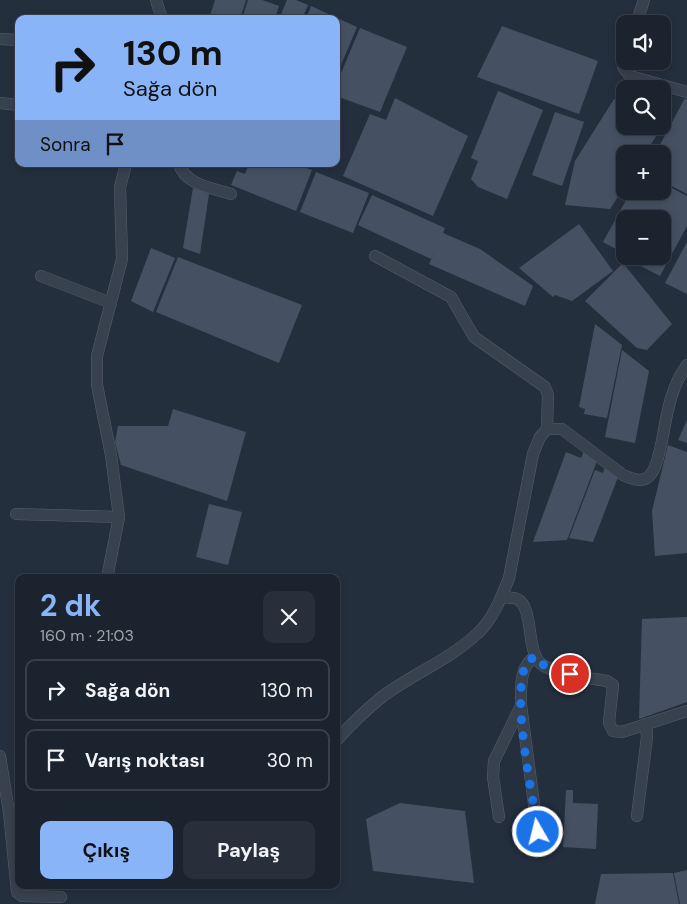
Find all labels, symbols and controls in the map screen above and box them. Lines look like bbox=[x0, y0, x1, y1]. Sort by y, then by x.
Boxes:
map controls bbox=[616, 15, 671, 265]
button: sound bbox=[616, 15, 671, 70]
text: 130 m bbox=[123, 30, 223, 76]
icon: right bbox=[40, 35, 105, 100]
text: Sağa dön bbox=[123, 74, 217, 103]
button: search bbox=[616, 80, 671, 135]
icon: arrive bbox=[101, 130, 129, 158]
text: Sonra bbox=[40, 132, 91, 157]
button: + bbox=[616, 145, 671, 200]
button: − bbox=[616, 210, 671, 265]
text: 2 dk bbox=[40, 586, 101, 625]
button: close bbox=[263, 591, 315, 643]
text: 160 m · 21:03 bbox=[40, 625, 134, 646]
pin bbox=[549, 653, 591, 695]
icon: arrive bbox=[556, 660, 584, 688]
icon: right bbox=[42, 676, 70, 704]
text: Sağa dön bbox=[85, 678, 170, 703]
text: 130 m bbox=[261, 678, 313, 703]
icon: arrive bbox=[42, 746, 70, 774]
text: Varış noktası bbox=[85, 748, 205, 773]
text: 30 m bbox=[267, 748, 313, 773]
position arrow bbox=[511, 805, 563, 857]
button: Çıkış bbox=[40, 821, 173, 879]
button: Paylaş bbox=[183, 821, 315, 879]

